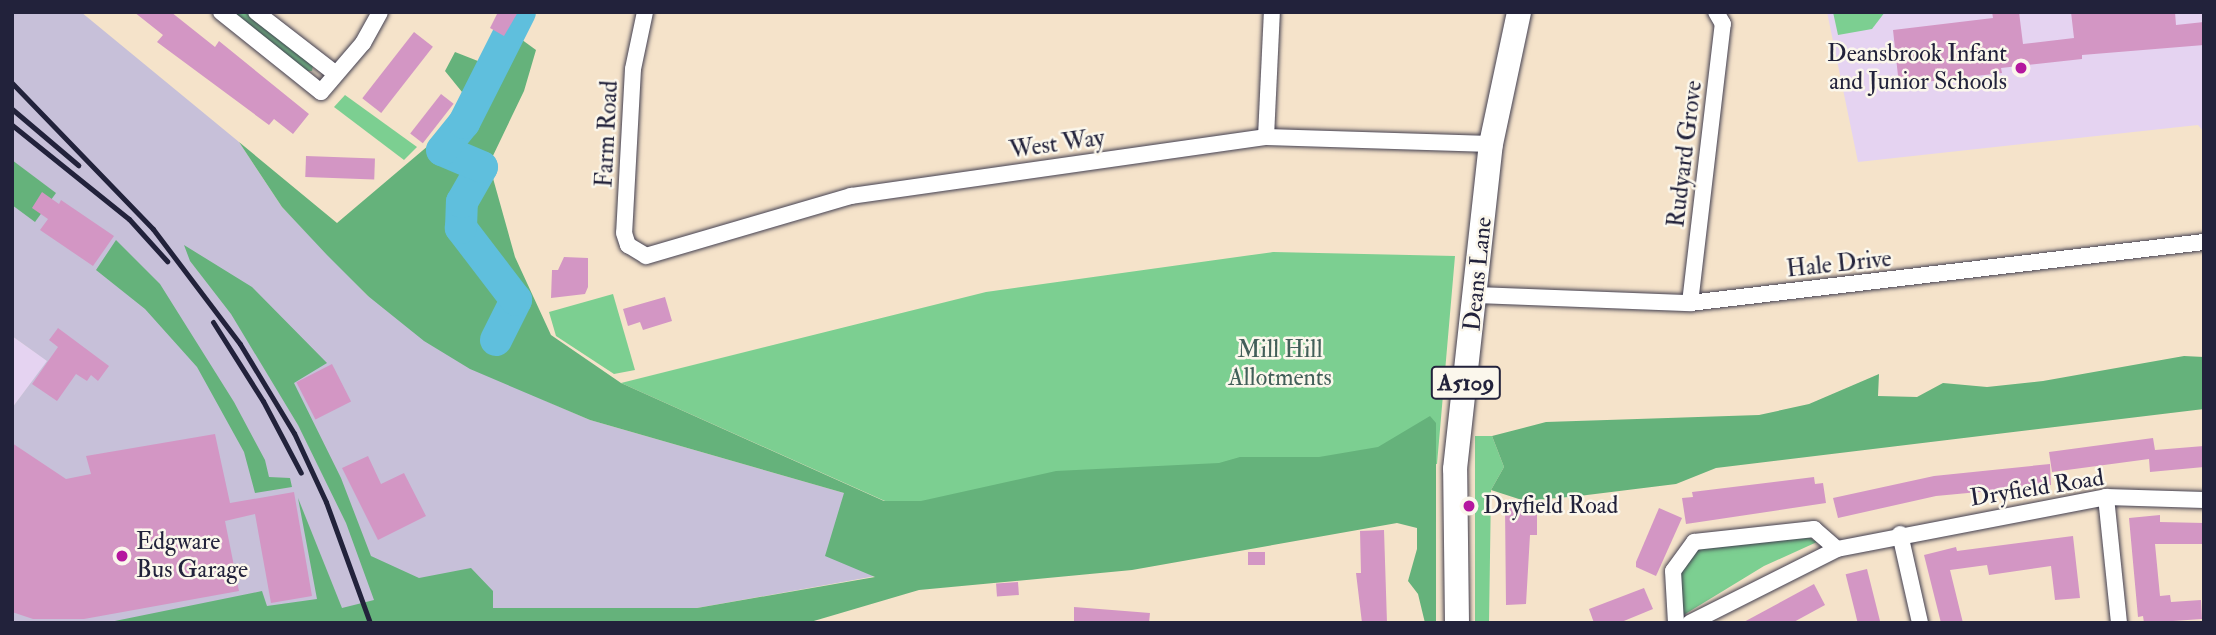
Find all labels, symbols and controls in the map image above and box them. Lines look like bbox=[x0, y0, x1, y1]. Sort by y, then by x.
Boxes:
place label: Deansbrook Infant and Junior Schools bbox=[1827, 40, 2007, 96]
marker: Deansbrook Infant and Junior Schools bbox=[2013, 60, 2029, 76]
street label: Rudyard Grove bbox=[1662, 79, 1708, 229]
street label: Farm Road bbox=[590, 80, 624, 188]
street label: West Way bbox=[1008, 123, 1106, 165]
street label: Deans Lane bbox=[1458, 215, 1498, 333]
street label: Hale Drive bbox=[1785, 244, 1893, 284]
park label: Mill Hill Allotments bbox=[1228, 336, 1332, 392]
road number: A5109 bbox=[1429, 364, 1503, 402]
street label: Dryfield Road bbox=[1968, 463, 2106, 513]
place label: Dryfield Road bbox=[1483, 492, 1618, 520]
marker: Dryfield Road bbox=[1461, 498, 1477, 514]
place label: Edgware Bus Garage bbox=[136, 528, 248, 584]
marker: Edgware Bus Garage bbox=[114, 548, 130, 564]

